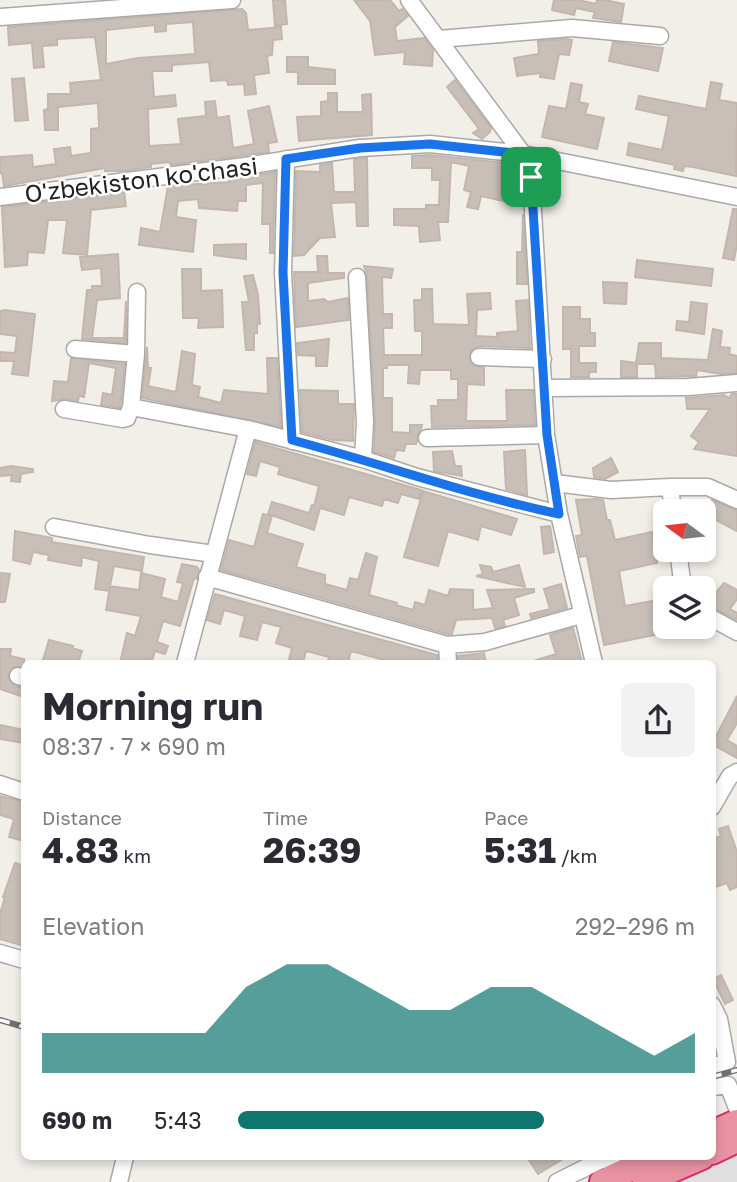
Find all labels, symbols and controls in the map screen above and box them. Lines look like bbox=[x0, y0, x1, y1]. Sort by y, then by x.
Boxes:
pin bbox=[501, 147, 561, 207]
street label: O'zbekiston ko'chasi bbox=[23, 150, 259, 208]
icon: arrive bbox=[512, 158, 550, 196]
north arrow bbox=[653, 499, 716, 562]
map controls bbox=[653, 499, 716, 639]
button: layers bbox=[653, 576, 716, 639]
text: Morning run bbox=[42, 683, 263, 728]
button: share bbox=[621, 683, 695, 757]
text: 08:37 · 7 × 690 m bbox=[42, 732, 226, 760]
text: Distance bbox=[42, 806, 122, 829]
text: Time bbox=[263, 806, 308, 829]
text: Pace bbox=[484, 806, 528, 829]
text: 4.83 bbox=[42, 829, 119, 871]
text: 26:39 bbox=[263, 829, 361, 871]
text: 5:31 bbox=[484, 829, 556, 871]
text: km bbox=[119, 844, 151, 867]
text: /km bbox=[556, 844, 597, 867]
text: Elevation bbox=[42, 912, 144, 940]
text: 292–296 m bbox=[575, 912, 695, 940]
text: 690 m bbox=[42, 1106, 112, 1134]
text: 5:43 bbox=[154, 1106, 202, 1134]

